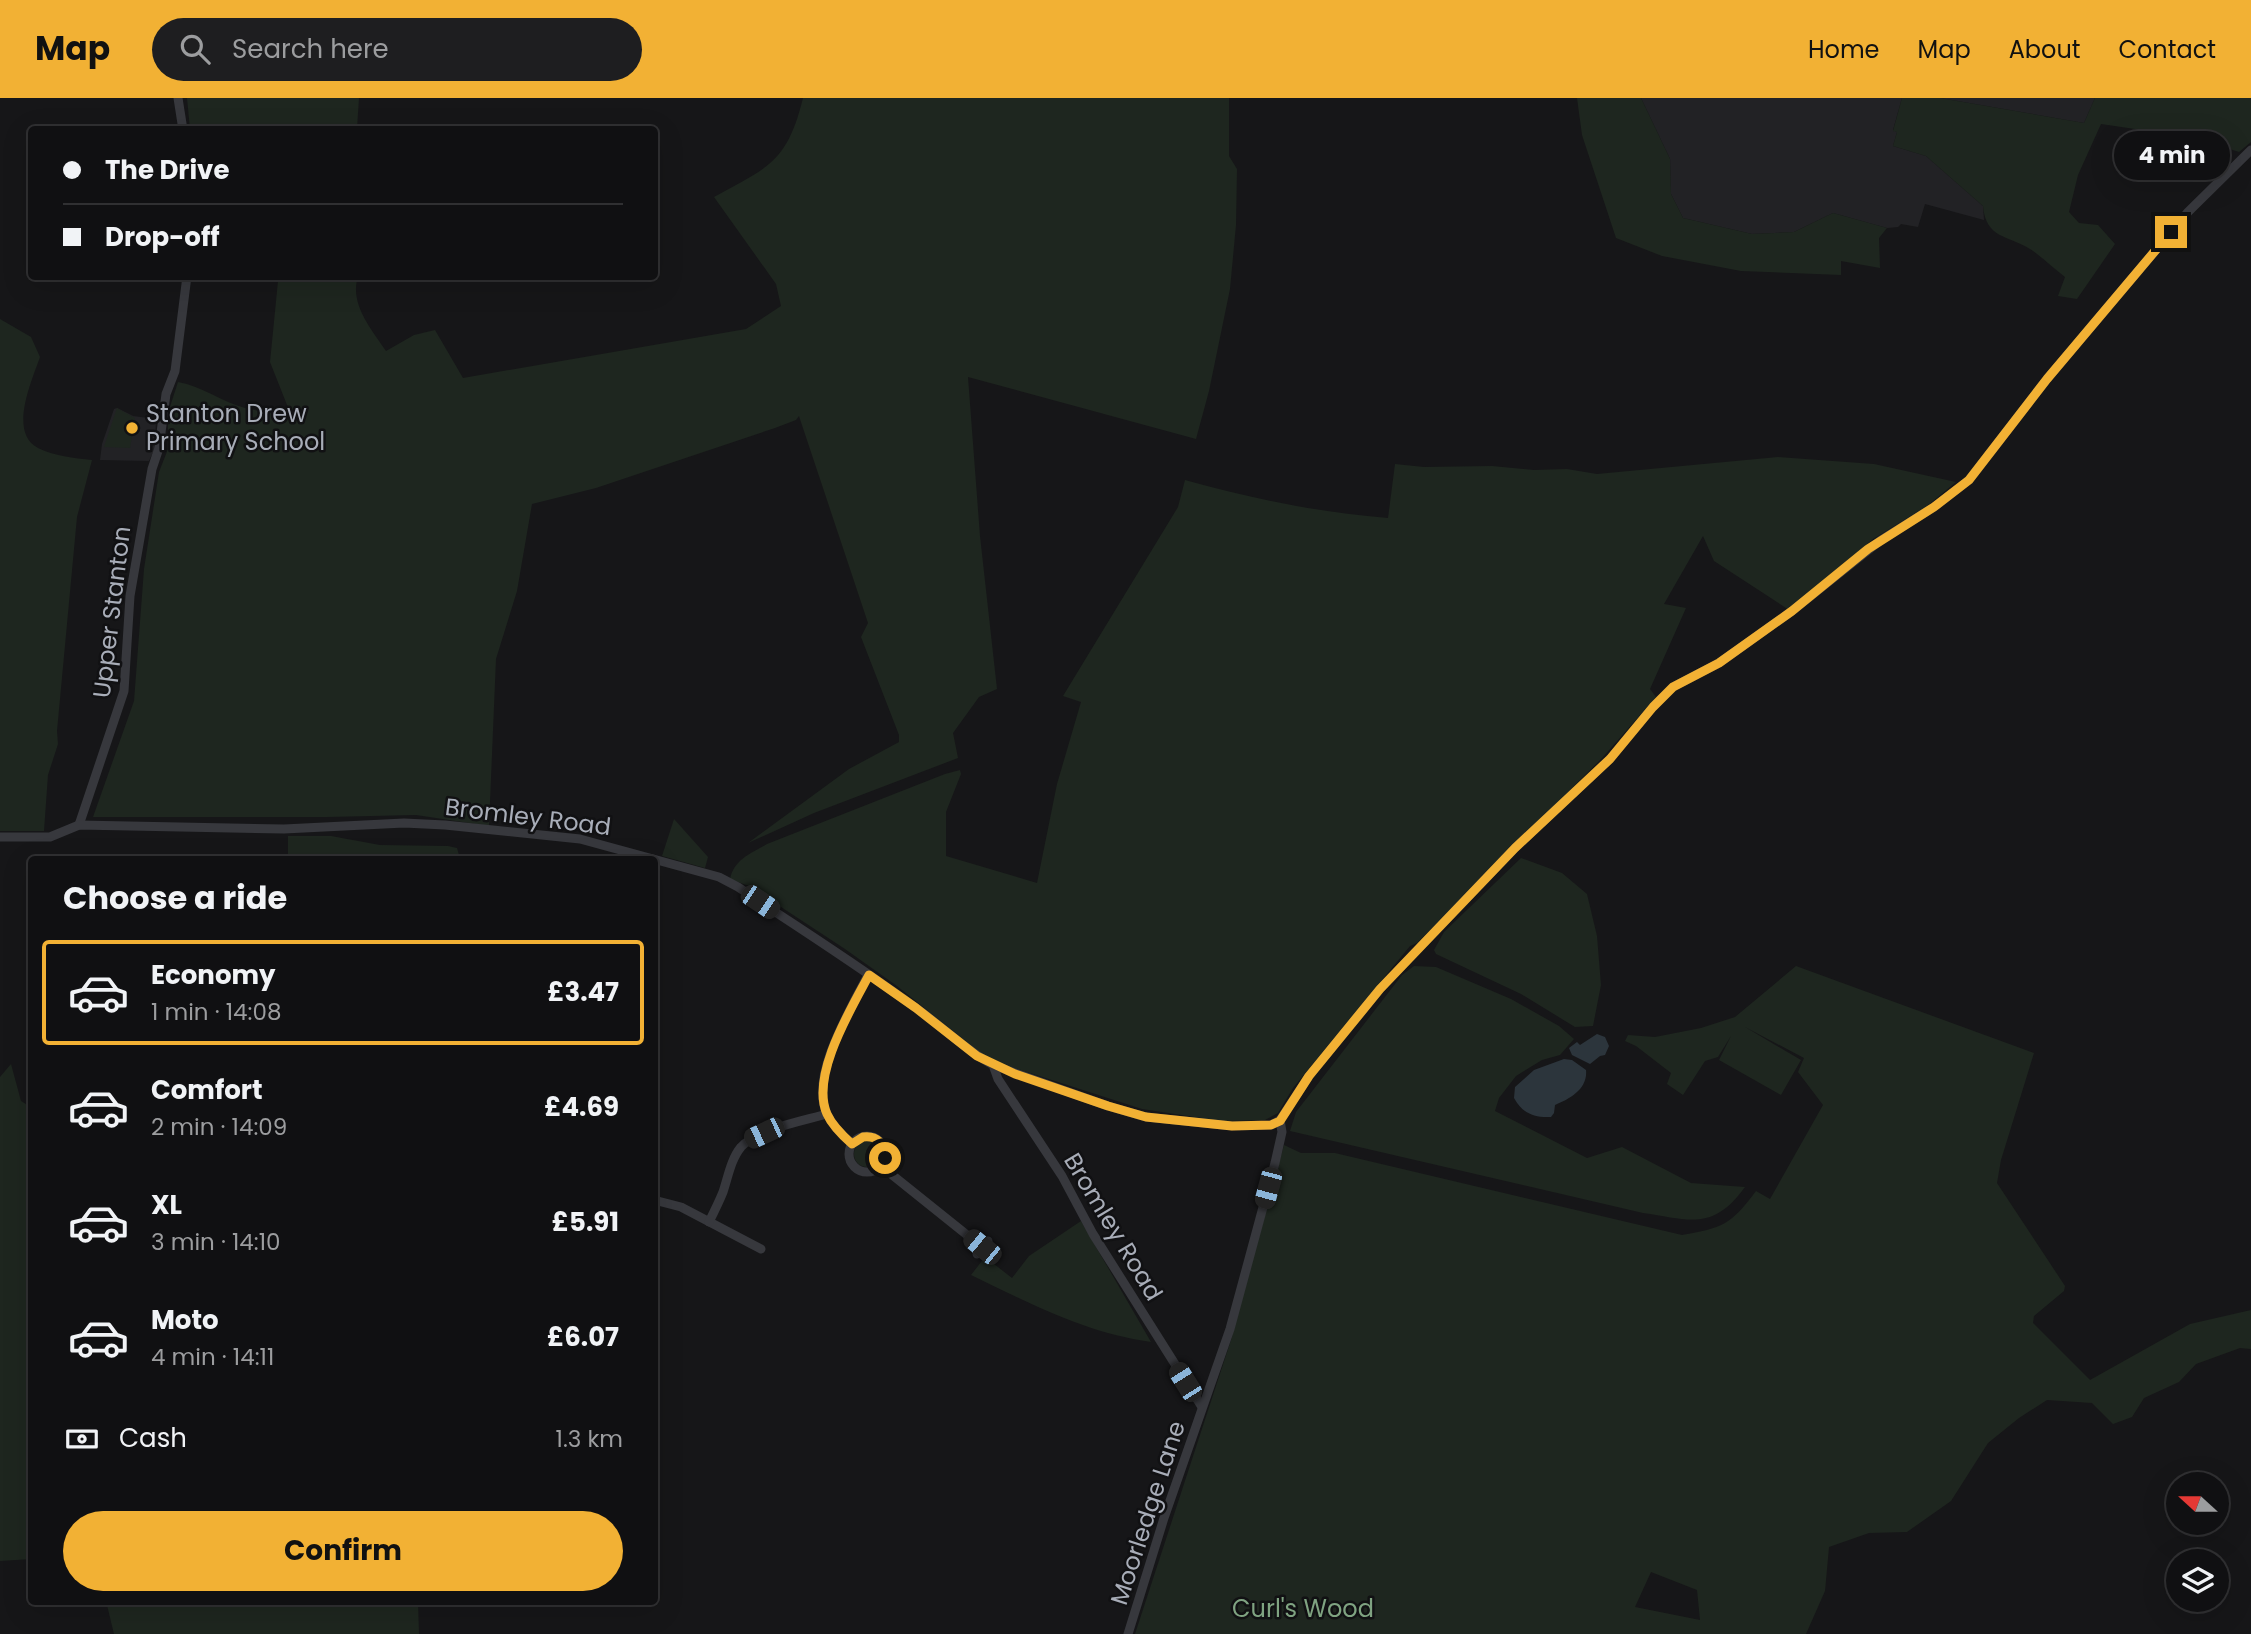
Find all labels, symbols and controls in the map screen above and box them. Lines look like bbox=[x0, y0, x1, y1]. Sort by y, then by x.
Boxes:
search box bbox=[152, 18, 642, 81]
text: Map bbox=[35, 25, 110, 72]
icon: search bbox=[176, 30, 214, 68]
text: Search here bbox=[232, 31, 389, 67]
text: Home bbox=[1808, 33, 1880, 66]
text: Map bbox=[1918, 33, 1971, 66]
text: About bbox=[2009, 33, 2080, 66]
text: Contact bbox=[2118, 33, 2216, 66]
callout: 4 min bbox=[2113, 130, 2229, 180]
text: 4 min bbox=[2138, 139, 2206, 171]
text: The Drive bbox=[105, 152, 229, 188]
route end bbox=[2155, 216, 2187, 248]
text: Drop-off bbox=[105, 219, 220, 255]
place label: Stanton Drew Primary School bbox=[146, 397, 325, 458]
marker: Stanton Drew Primary School bbox=[124, 420, 140, 436]
street label: Upper Stanton bbox=[85, 524, 138, 700]
street label: Bromley Road bbox=[443, 790, 613, 843]
text: Choose a ride bbox=[63, 875, 287, 920]
car bbox=[737, 882, 784, 922]
text: Economy bbox=[151, 957, 275, 993]
icon: car bbox=[67, 961, 130, 1024]
text: £3.47 bbox=[547, 974, 619, 1010]
text: 1 min · 14:08 bbox=[151, 996, 281, 1028]
text: Comfort bbox=[151, 1072, 263, 1108]
icon: car bbox=[67, 1076, 130, 1139]
text: £4.69 bbox=[544, 1089, 619, 1125]
text: 2 min · 14:09 bbox=[151, 1111, 287, 1143]
car bbox=[741, 1115, 788, 1151]
route start bbox=[869, 1142, 901, 1174]
street label: Bromley Road bbox=[1056, 1147, 1171, 1307]
car bbox=[1253, 1165, 1284, 1211]
text: XL bbox=[151, 1187, 182, 1223]
icon: car bbox=[67, 1191, 130, 1254]
text: £5.91 bbox=[552, 1204, 619, 1240]
text: 3 min · 14:10 bbox=[151, 1226, 280, 1258]
car bbox=[960, 1226, 1005, 1268]
text: Moto bbox=[151, 1302, 219, 1338]
icon: car bbox=[67, 1306, 130, 1369]
text: £6.07 bbox=[547, 1319, 619, 1355]
text: 4 min · 14:11 bbox=[151, 1341, 274, 1373]
car bbox=[1165, 1359, 1206, 1405]
street label: Moorledge Lane bbox=[1102, 1417, 1193, 1609]
icon: cash bbox=[63, 1420, 101, 1458]
text: Cash bbox=[119, 1420, 187, 1456]
text: 1.3 km bbox=[556, 1423, 623, 1455]
north arrow bbox=[2166, 1472, 2230, 1535]
map controls bbox=[2166, 1472, 2229, 1612]
button: Confirm bbox=[63, 1511, 623, 1591]
button: layers bbox=[2166, 1549, 2229, 1612]
park label: Curl's Wood bbox=[1232, 1592, 1374, 1625]

